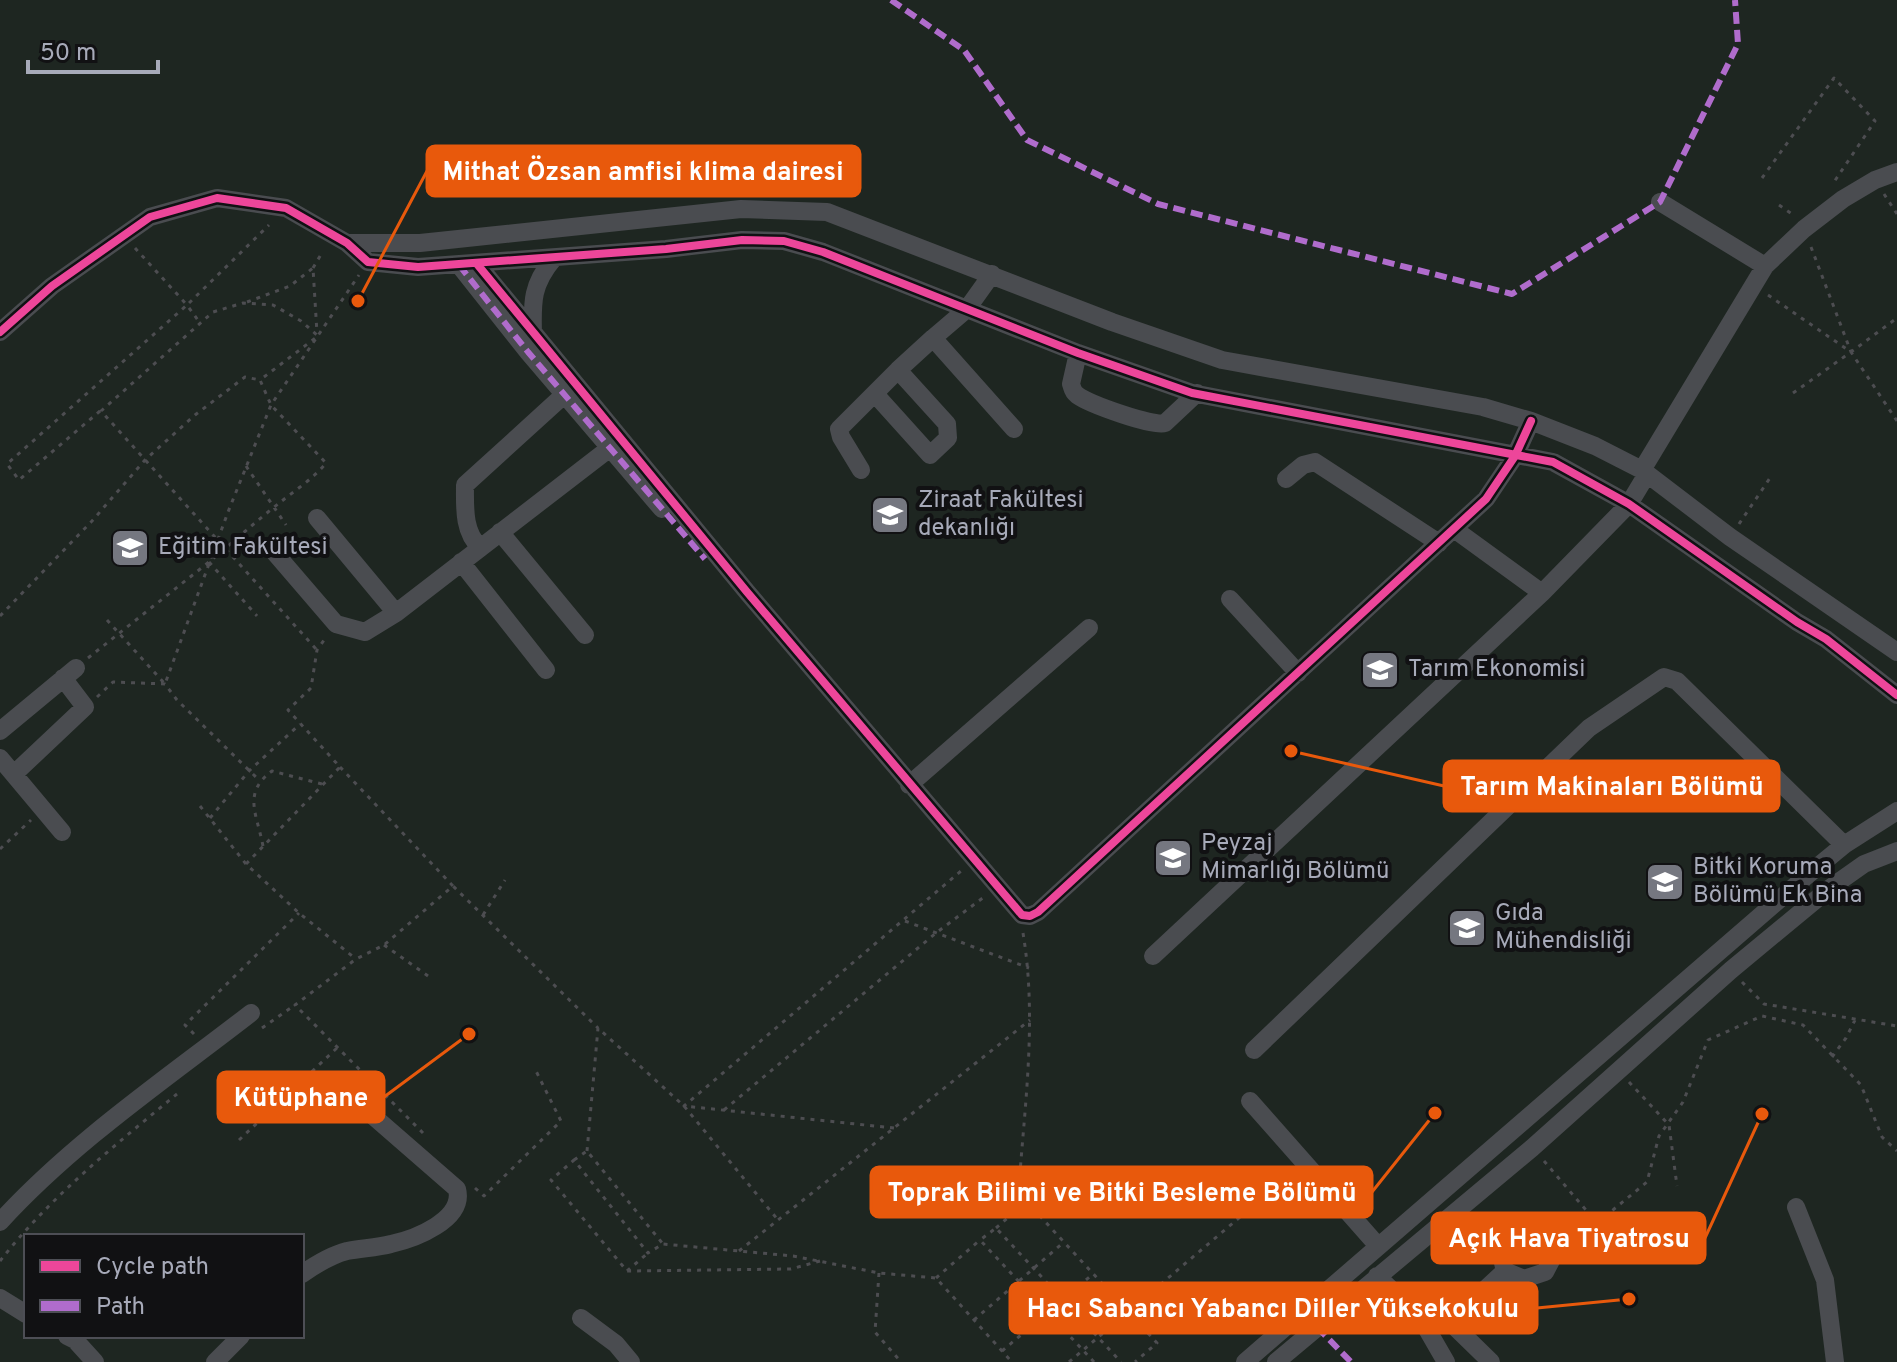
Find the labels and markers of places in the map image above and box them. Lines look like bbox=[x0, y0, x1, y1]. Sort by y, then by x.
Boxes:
callout: Mithat Özsan amfisi klima dairesi bbox=[427, 146, 860, 196]
place label: Ziraat Fakültesi dekanlığı bbox=[918, 486, 1084, 544]
school or university icon: Ziraat Fakültesi dekanlığı bbox=[869, 494, 911, 536]
school or university icon: Eğitim Fakültesi bbox=[109, 527, 151, 569]
place label: Eğitim Fakültesi bbox=[158, 533, 328, 563]
school or university icon: Tarım Ekonomisi bbox=[1359, 649, 1401, 691]
place label: Tarım Ekonomisi bbox=[1408, 655, 1585, 685]
callout: Tarım Makinaları Bölümü bbox=[1444, 761, 1779, 811]
place label: Peyzaj Mimarlığı Bölümü bbox=[1201, 829, 1390, 887]
school or university icon: Peyzaj Mimarlığı Bölümü bbox=[1152, 837, 1194, 879]
place label: Bitki Koruma Bölümü Ek Bina bbox=[1693, 853, 1862, 911]
school or university icon: Bitki Koruma Bölümü Ek Bina bbox=[1644, 861, 1686, 903]
place label: Gıda Mühendisliği bbox=[1495, 899, 1632, 957]
school or university icon: Gıda Mühendisliği bbox=[1446, 907, 1488, 949]
callout: Kütüphane bbox=[218, 1072, 384, 1122]
callout: Toprak Bilimi ve Bitki Besleme Bölümü bbox=[871, 1167, 1372, 1217]
callout: Açık Hava Tiyatrosu bbox=[1432, 1213, 1705, 1263]
callout: Hacı Sabancı Yabancı Diller Yüksekokulu bbox=[1010, 1283, 1537, 1333]

